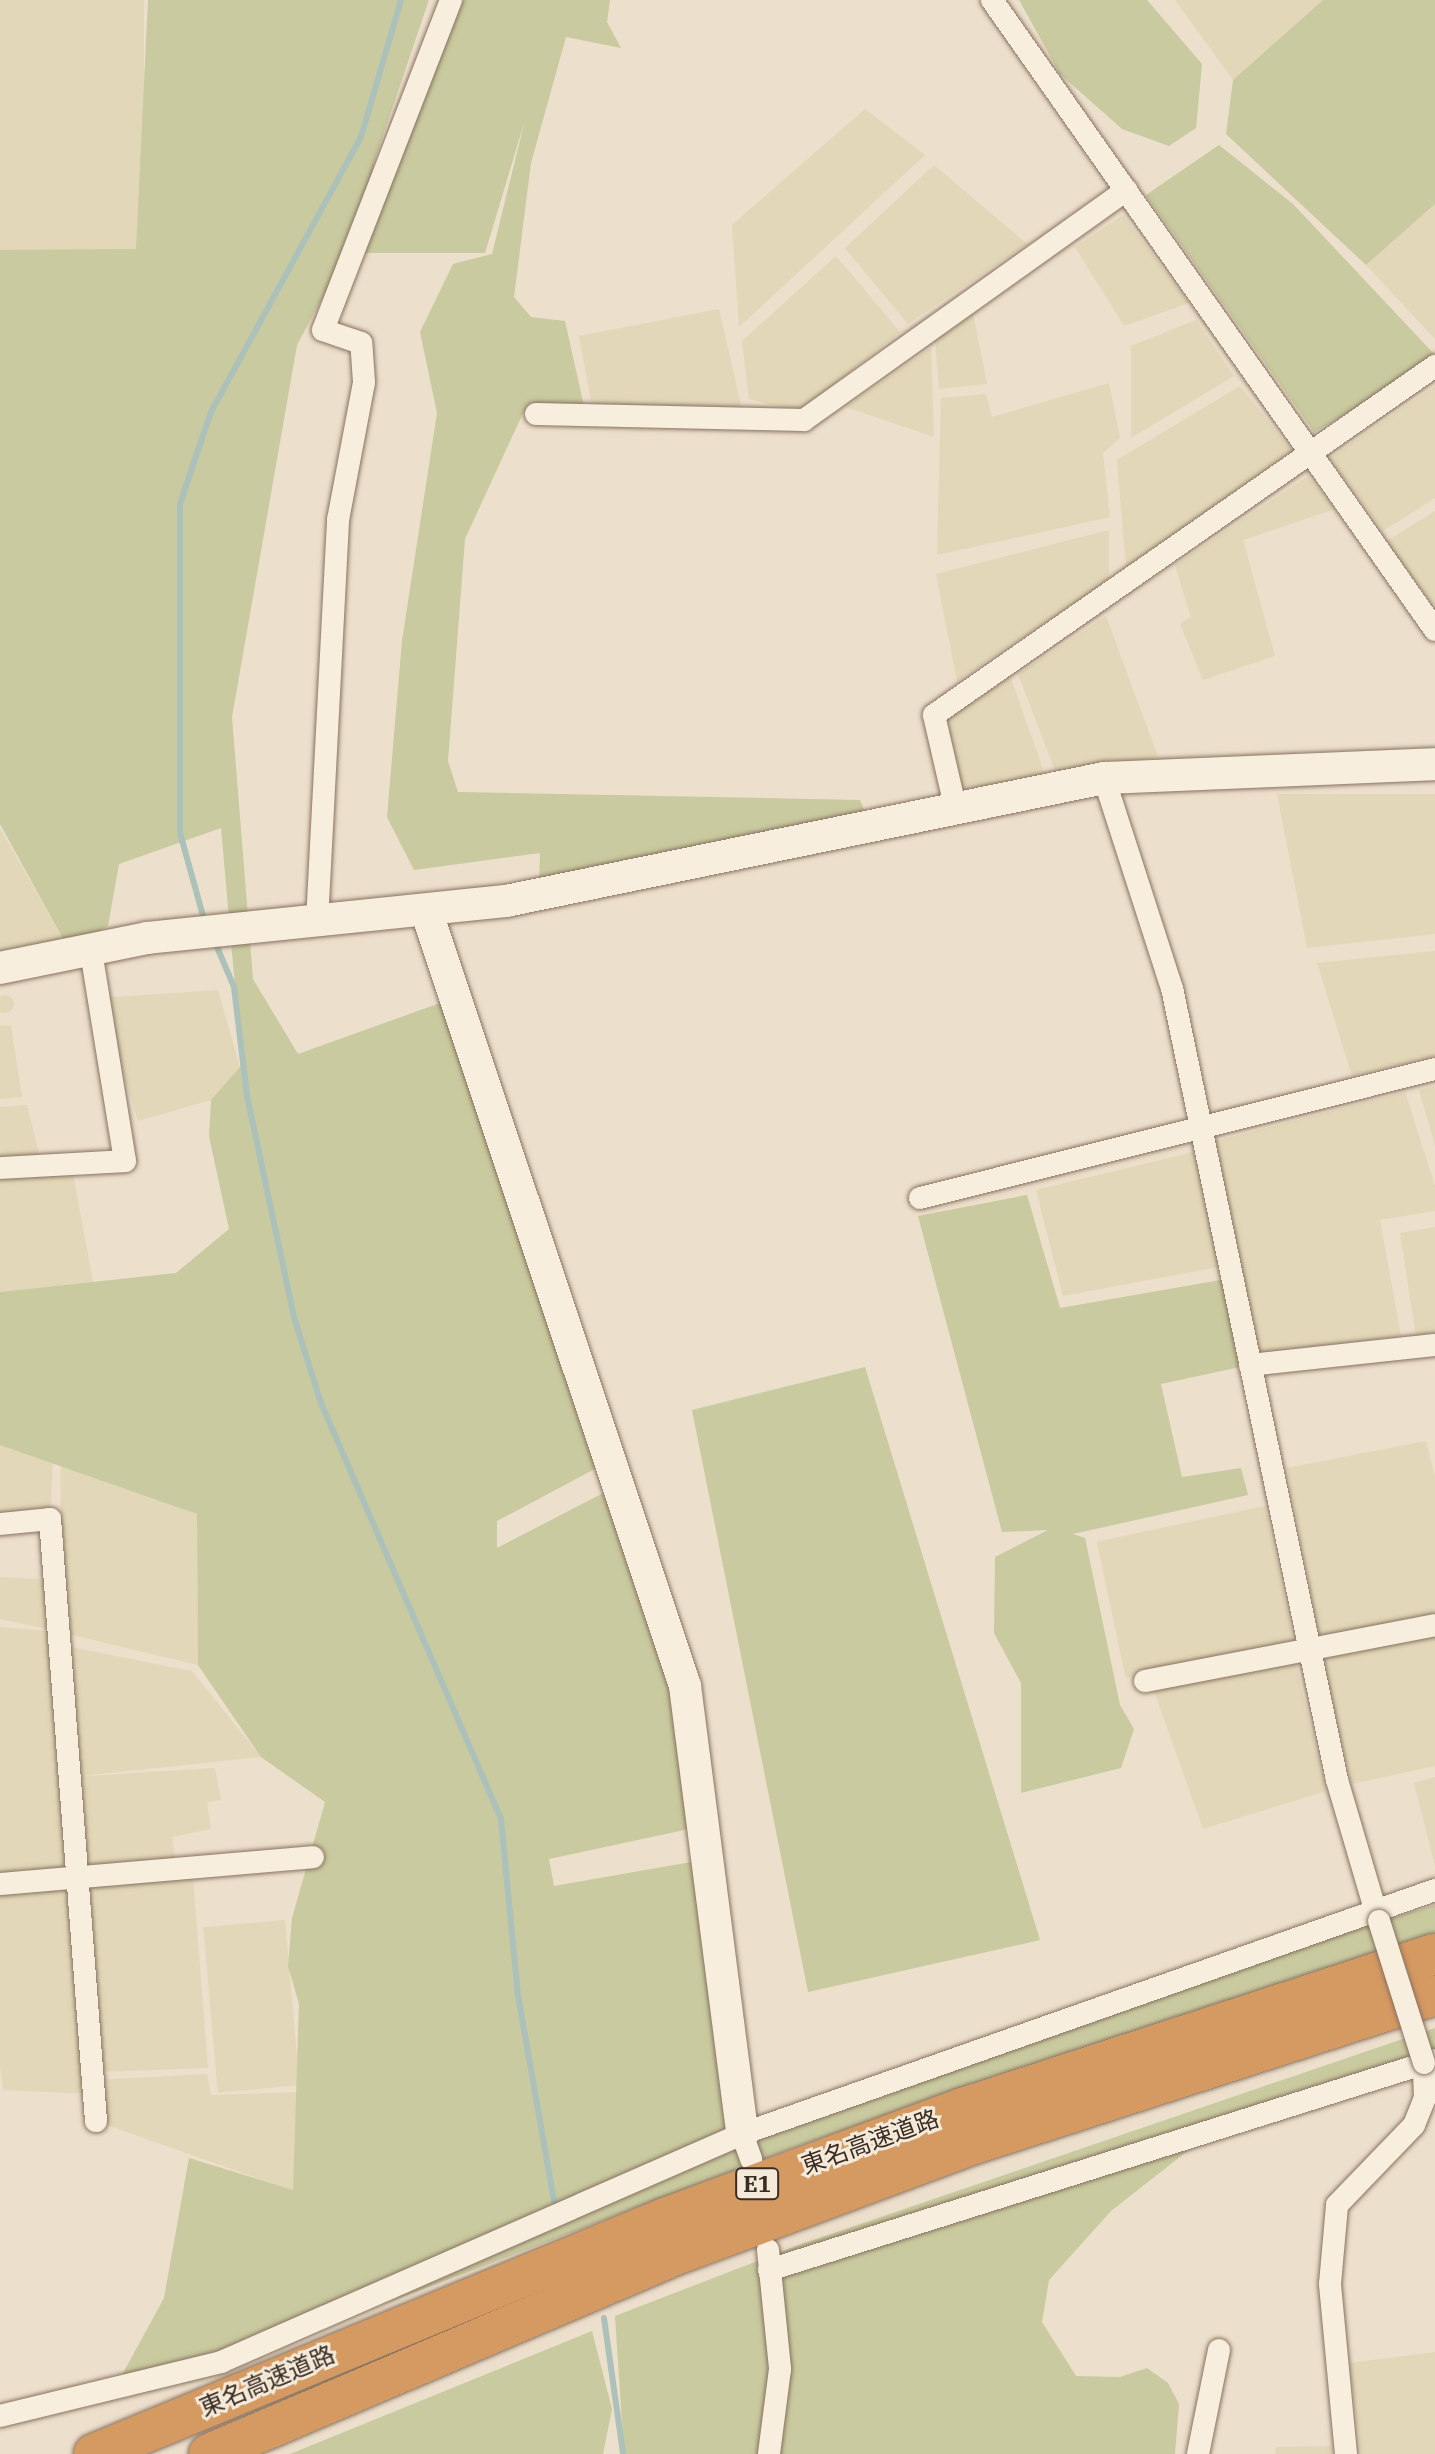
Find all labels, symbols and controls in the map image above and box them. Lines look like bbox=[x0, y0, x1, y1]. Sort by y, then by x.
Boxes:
street label: 東名高速道路 bbox=[797, 2104, 943, 2180]
road number: E1 bbox=[735, 2166, 779, 2202]
street label: 東名高速道路 bbox=[195, 2340, 339, 2422]

